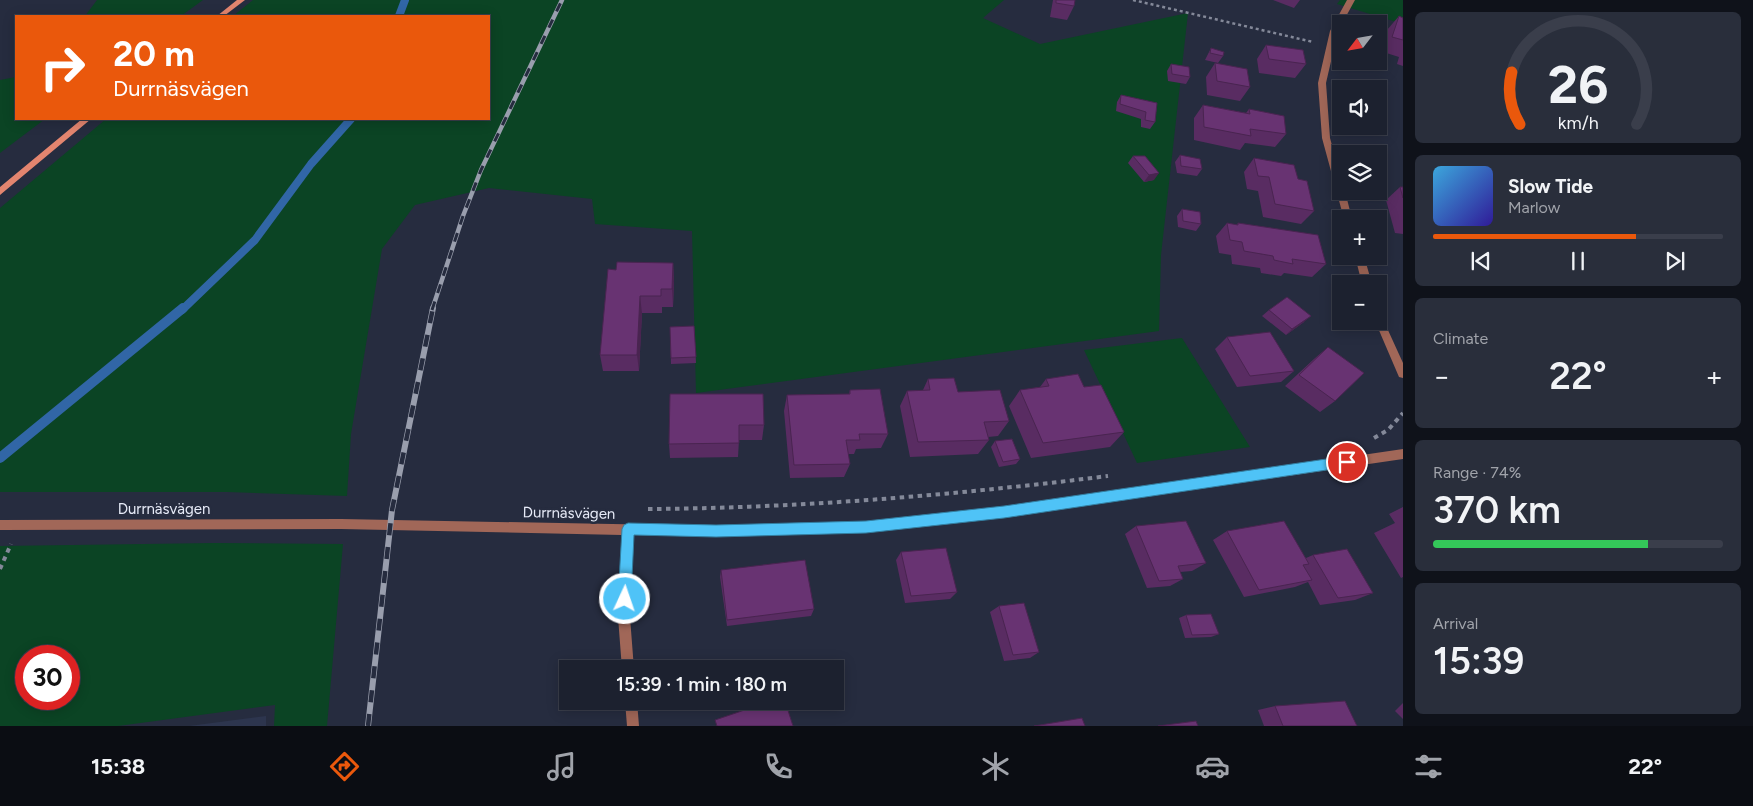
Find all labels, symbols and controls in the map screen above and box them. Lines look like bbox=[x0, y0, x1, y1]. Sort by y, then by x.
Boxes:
north arrow bbox=[1332, 15, 1388, 70]
map controls bbox=[1332, 15, 1387, 330]
text: 20 m bbox=[113, 33, 195, 75]
icon: right bbox=[30, 35, 95, 100]
text: 26 bbox=[1548, 54, 1608, 116]
text: Durrnäsvägen bbox=[113, 75, 249, 102]
button: sound bbox=[1332, 80, 1387, 135]
text: km/h bbox=[1558, 112, 1598, 133]
button: layers bbox=[1332, 145, 1387, 200]
text: Slow Tide bbox=[1508, 175, 1593, 198]
text: Marlow bbox=[1508, 198, 1560, 217]
button: + bbox=[1332, 210, 1387, 265]
icon: previous bbox=[1467, 247, 1495, 275]
icon: pause bbox=[1564, 247, 1592, 275]
icon: next bbox=[1661, 247, 1689, 275]
button: − bbox=[1332, 275, 1387, 330]
text: Climate bbox=[1433, 329, 1488, 348]
text: 22° bbox=[1549, 353, 1607, 399]
text: − bbox=[1433, 359, 1450, 393]
text: + bbox=[1706, 359, 1723, 393]
pin bbox=[1326, 441, 1368, 483]
icon: arrive bbox=[1333, 448, 1361, 476]
text: Range · 74% bbox=[1433, 463, 1521, 482]
text: 370 km bbox=[1433, 487, 1561, 533]
street label: Durrnäsvägen bbox=[118, 500, 210, 518]
street label: Durrnäsvägen bbox=[523, 503, 615, 523]
position arrow bbox=[598, 572, 650, 624]
text: Arrival bbox=[1433, 614, 1478, 633]
text: 15:39 bbox=[1433, 638, 1524, 684]
speed limit sign: 30 bbox=[15, 645, 80, 710]
text: 15:39 · 1 min · 180 m bbox=[616, 673, 787, 696]
icon: directions bbox=[327, 749, 362, 784]
icon: music bbox=[544, 749, 579, 784]
icon: phone bbox=[761, 749, 796, 784]
icon: climate bbox=[978, 749, 1013, 784]
icon: car bbox=[1195, 749, 1230, 784]
icon: filters bbox=[1411, 749, 1446, 784]
text: 15:38 bbox=[91, 753, 145, 780]
text: 22° bbox=[1628, 753, 1662, 780]

